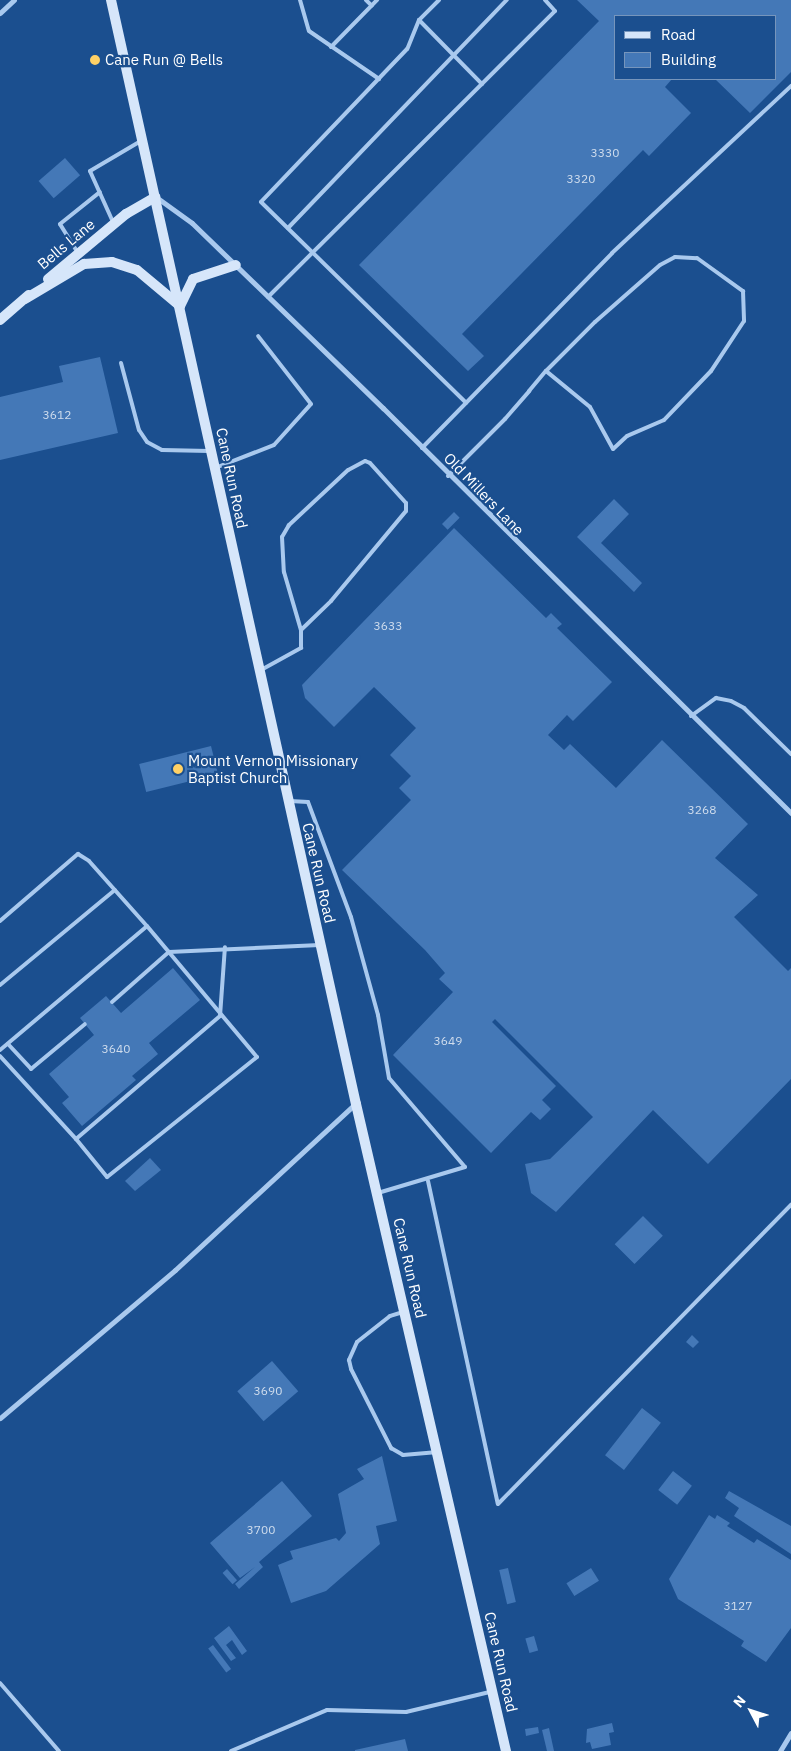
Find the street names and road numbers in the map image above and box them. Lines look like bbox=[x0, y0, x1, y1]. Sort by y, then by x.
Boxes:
street label: Bells Lane bbox=[34, 215, 98, 273]
street label: Cane Run Road bbox=[213, 426, 251, 530]
street label: Old Millers Lane bbox=[440, 449, 528, 539]
street label: Cane Run Road bbox=[299, 821, 339, 925]
street label: Cane Run Road bbox=[390, 1216, 430, 1320]
street label: Cane Run Road bbox=[481, 1610, 521, 1714]

